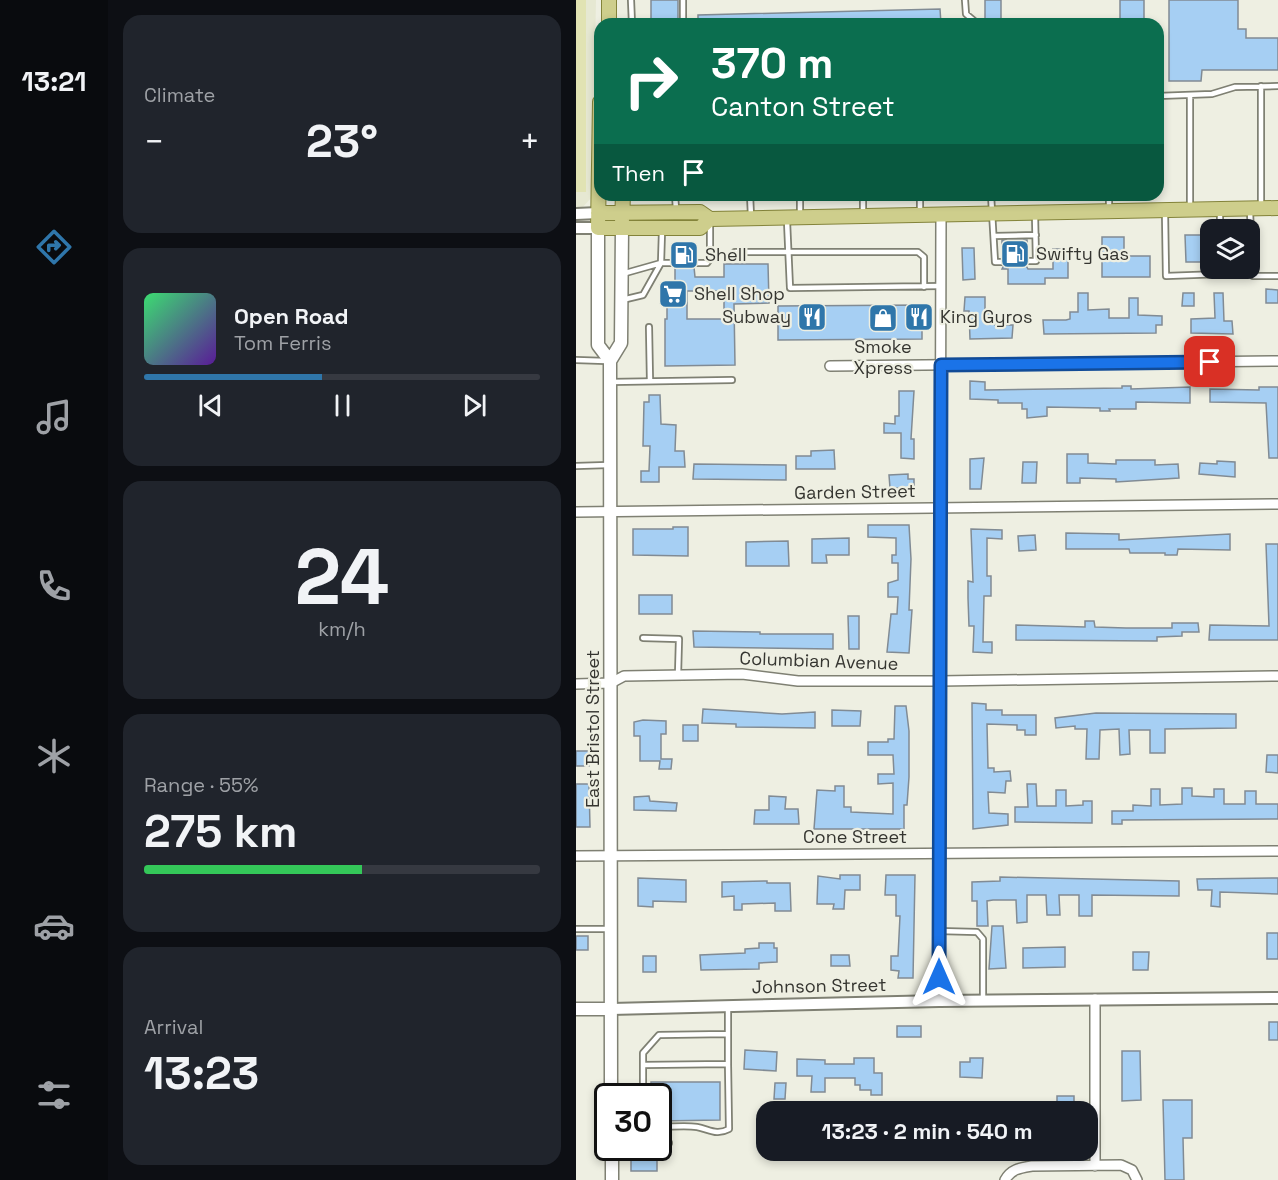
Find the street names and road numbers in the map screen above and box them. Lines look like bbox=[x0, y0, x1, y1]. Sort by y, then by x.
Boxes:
street label: Garden Street bbox=[794, 479, 916, 504]
street label: Columbian Avenue bbox=[739, 646, 899, 675]
street label: East Bristol Street bbox=[581, 650, 604, 808]
street label: Cone Street bbox=[803, 825, 907, 848]
street label: Johnson Street bbox=[751, 973, 887, 998]

